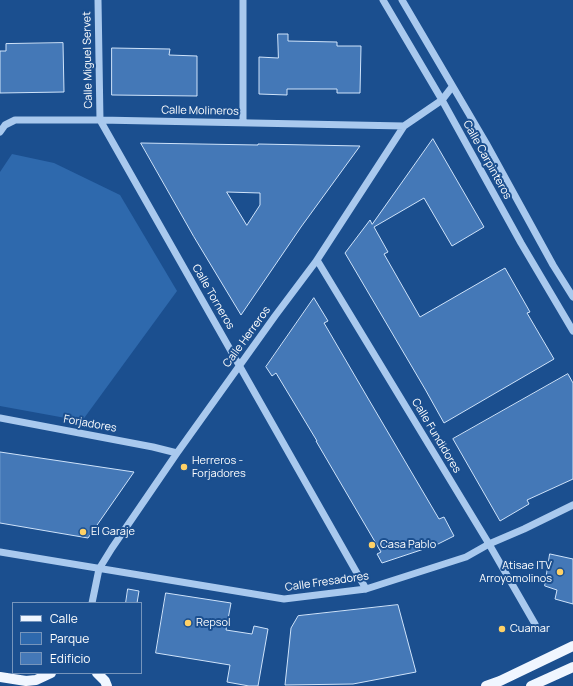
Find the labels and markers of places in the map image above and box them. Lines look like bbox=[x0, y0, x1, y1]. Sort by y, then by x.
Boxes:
place label: Herreros - Forjadores bbox=[192, 454, 246, 480]
marker: Herreros - Forjadores bbox=[179, 462, 189, 472]
place label: El Garaje bbox=[91, 525, 135, 539]
marker: El Garaje bbox=[78, 527, 88, 537]
place label: Casa Pablo bbox=[380, 538, 436, 552]
marker: Casa Pablo bbox=[367, 540, 377, 550]
place label: Atisae ITV Arroyomolinos bbox=[479, 559, 552, 585]
marker: Atisae ITV Arroyomolinos bbox=[555, 567, 565, 577]
place label: Repsol bbox=[196, 616, 231, 630]
marker: Repsol bbox=[183, 618, 193, 628]
place label: Cuamar bbox=[510, 622, 550, 636]
marker: Cuamar bbox=[497, 624, 507, 634]

